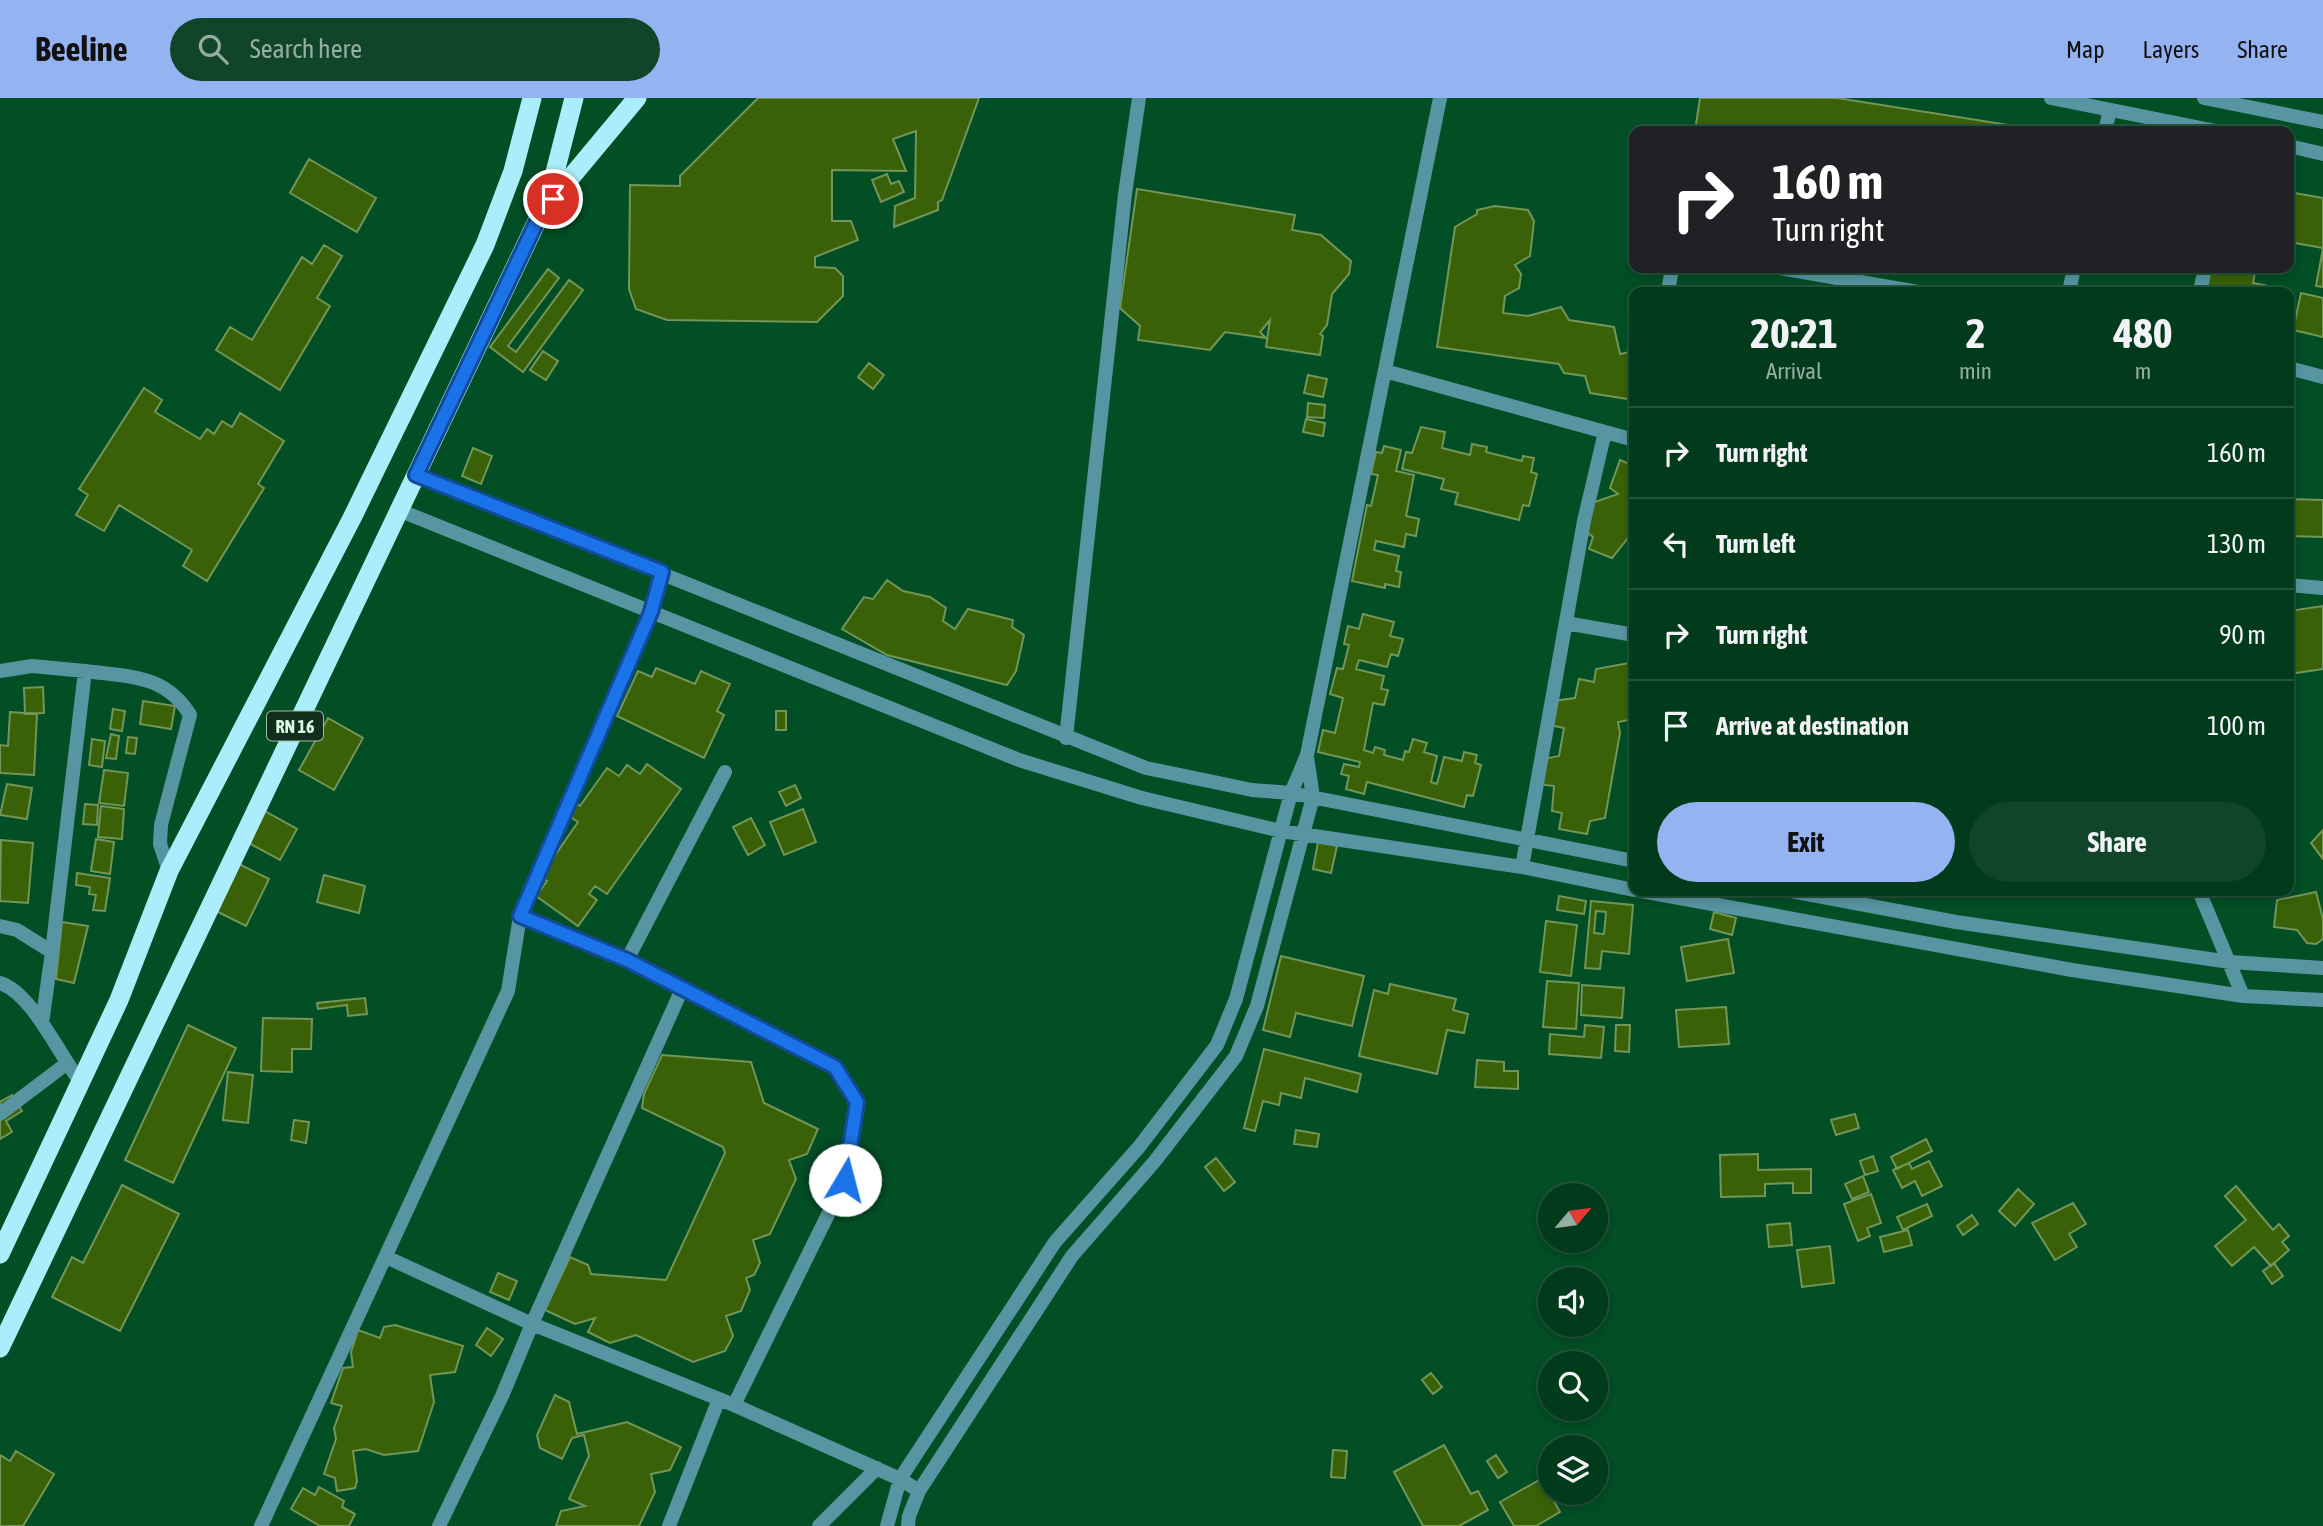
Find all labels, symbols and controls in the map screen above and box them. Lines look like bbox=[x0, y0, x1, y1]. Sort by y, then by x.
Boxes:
search box bbox=[170, 18, 660, 81]
text: Beeline bbox=[35, 30, 128, 68]
icon: search bbox=[194, 30, 232, 68]
text: Search here bbox=[250, 34, 362, 64]
text: Map bbox=[2066, 36, 2105, 63]
text: Layers bbox=[2143, 36, 2199, 63]
text: Share bbox=[2237, 36, 2288, 63]
text: 160 m bbox=[1772, 153, 1883, 209]
icon: right bbox=[1657, 154, 1748, 245]
pin bbox=[523, 169, 583, 229]
icon: arrive bbox=[534, 180, 572, 218]
text: Turn right bbox=[1772, 211, 1885, 248]
text: 20:21 bbox=[1750, 309, 1838, 357]
text: 2 bbox=[1966, 309, 1985, 357]
text: 480 bbox=[2113, 309, 2173, 357]
text: Arrival bbox=[1766, 358, 1822, 384]
text: min bbox=[1959, 358, 1992, 384]
text: m bbox=[2135, 358, 2151, 384]
icon: right bbox=[1657, 434, 1695, 472]
text: Turn right bbox=[1716, 438, 1807, 468]
text: 160 m bbox=[2207, 438, 2266, 468]
icon: left bbox=[1657, 525, 1695, 563]
text: Turn left bbox=[1716, 529, 1796, 559]
text: 130 m bbox=[2207, 529, 2266, 559]
icon: right bbox=[1657, 616, 1695, 654]
text: Turn right bbox=[1716, 620, 1807, 650]
text: 90 m bbox=[2219, 620, 2266, 650]
icon: arrive bbox=[1657, 707, 1695, 745]
text: Arrive at destination bbox=[1716, 711, 1909, 741]
text: 100 m bbox=[2207, 711, 2266, 741]
road number: RN 16 bbox=[267, 712, 323, 740]
button: Exit bbox=[1657, 802, 1955, 882]
button: Share bbox=[1969, 802, 2266, 882]
position arrow bbox=[808, 1143, 882, 1217]
north arrow bbox=[1538, 1183, 1608, 1253]
map controls bbox=[1538, 1183, 1608, 1505]
button: sound bbox=[1538, 1267, 1608, 1337]
button: search bbox=[1538, 1351, 1608, 1421]
button: layers bbox=[1538, 1435, 1608, 1505]

